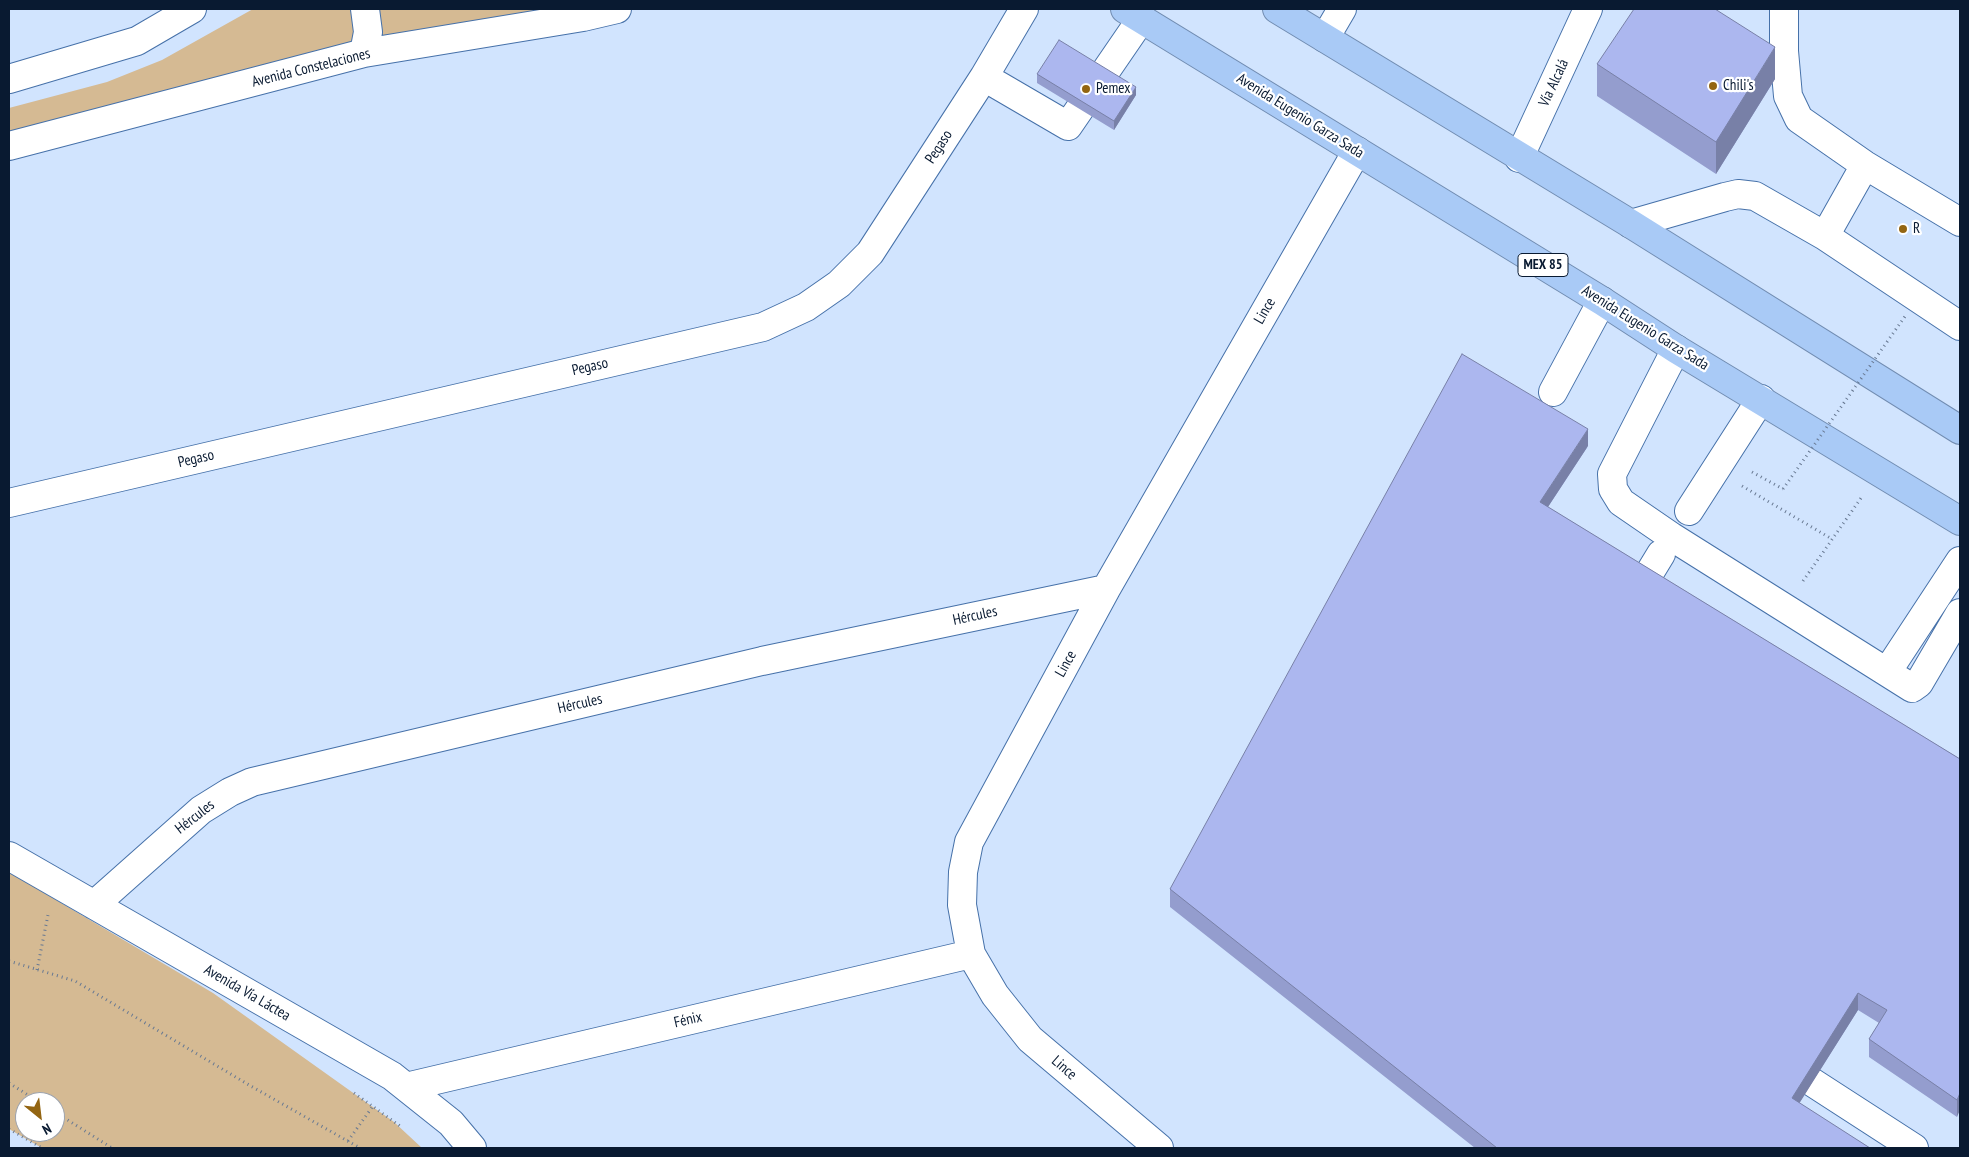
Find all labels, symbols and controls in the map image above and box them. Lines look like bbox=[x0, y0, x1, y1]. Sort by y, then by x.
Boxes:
street label: Avenida Constelaciones bbox=[250, 45, 372, 91]
street label: Vía Alcalá bbox=[1535, 56, 1573, 110]
street label: Avenida Eugenio Garza Sada bbox=[1233, 70, 1367, 162]
place label: Chili's bbox=[1723, 77, 1753, 95]
place label: Pemex bbox=[1096, 80, 1130, 98]
marker: Chili's bbox=[1707, 80, 1719, 92]
marker: Pemex bbox=[1080, 83, 1092, 95]
street label: Pegaso bbox=[922, 127, 956, 167]
place label: R bbox=[1913, 220, 1920, 238]
marker: R bbox=[1897, 223, 1909, 235]
road number: MEX 85 bbox=[1518, 254, 1568, 276]
street label: Avenida Eugenio Garza Sada bbox=[1578, 282, 1712, 374]
street label: Lince bbox=[1250, 295, 1280, 327]
street label: Pegaso bbox=[570, 354, 610, 380]
street label: Pegaso bbox=[176, 446, 216, 472]
street label: Hércules bbox=[951, 603, 999, 629]
street label: Lince bbox=[1051, 648, 1081, 680]
street label: Hércules bbox=[556, 690, 604, 718]
street label: Hércules bbox=[172, 796, 218, 838]
street label: Avenida Vía Láctea bbox=[201, 961, 293, 1025]
street label: Fénix bbox=[672, 1008, 704, 1032]
street label: Lince bbox=[1048, 1052, 1080, 1084]
north arrow bbox=[15, 1092, 65, 1142]
text: N bbox=[39, 1120, 54, 1139]

